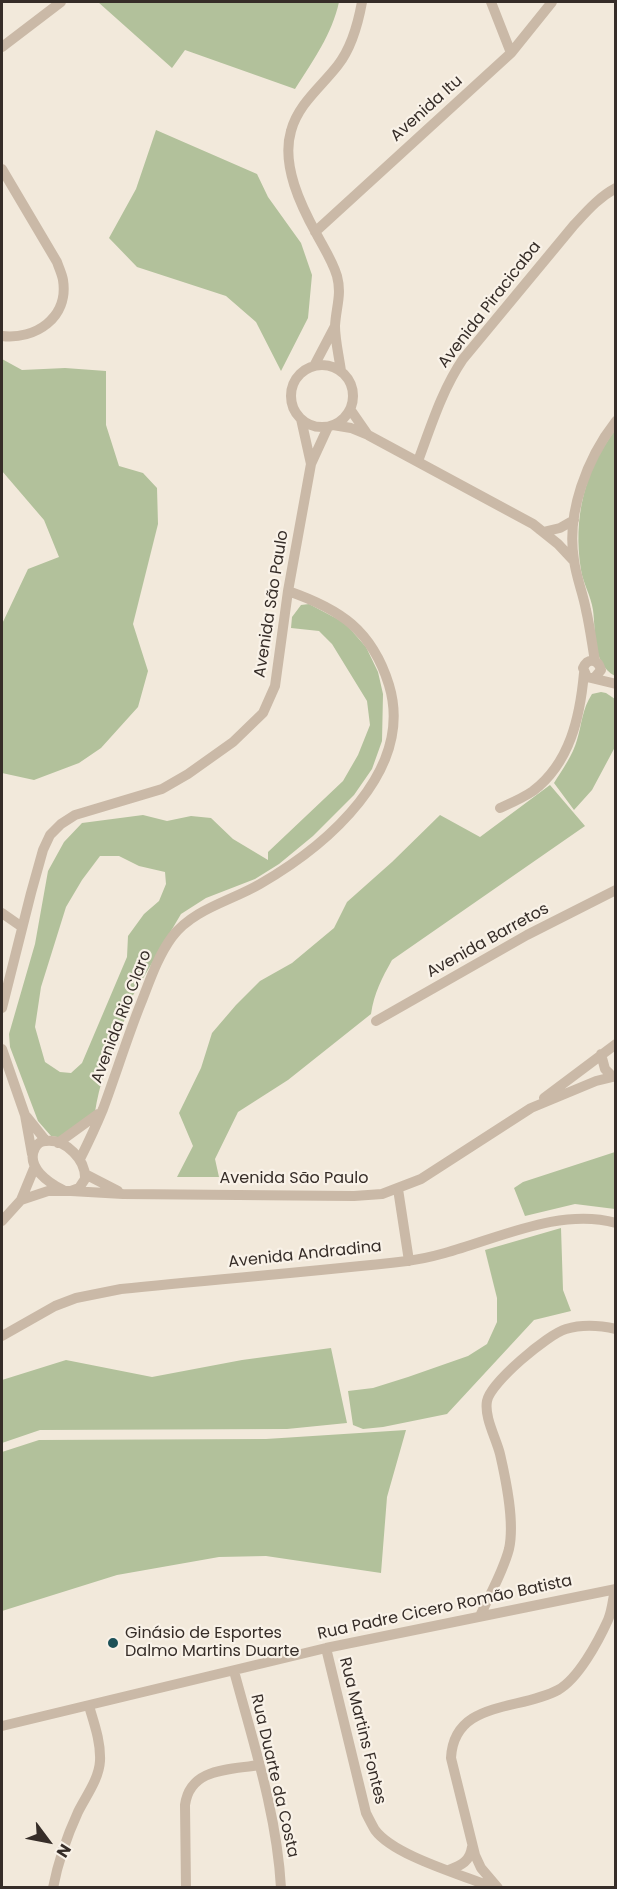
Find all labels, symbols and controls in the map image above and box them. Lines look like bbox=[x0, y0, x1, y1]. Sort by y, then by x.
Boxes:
street label: Avenida Itu bbox=[387, 72, 467, 146]
street label: Avenida Piracicaba bbox=[435, 238, 545, 372]
street label: Avenida São Paulo bbox=[251, 529, 293, 679]
street label: Avenida Barretos bbox=[424, 899, 552, 983]
street label: Avenida Rio Claro bbox=[88, 948, 156, 1086]
street label: Avenida São Paulo bbox=[220, 1169, 368, 1189]
street label: Avenida Andradina bbox=[227, 1237, 383, 1273]
street label: Rua Padre Cicero Romão Batista bbox=[316, 1572, 574, 1644]
place label: Ginásio de Esportes Dalmo Martins Duarte bbox=[125, 1624, 299, 1662]
marker: Ginásio de Esportes Dalmo Martins Duarte bbox=[106, 1636, 120, 1650]
street label: Rua Martins Fontes bbox=[334, 1655, 390, 1807]
street label: Rua Duarte da Costa bbox=[246, 1693, 302, 1859]
north arrow bbox=[18, 1811, 78, 1871]
text: N bbox=[51, 1840, 77, 1862]

